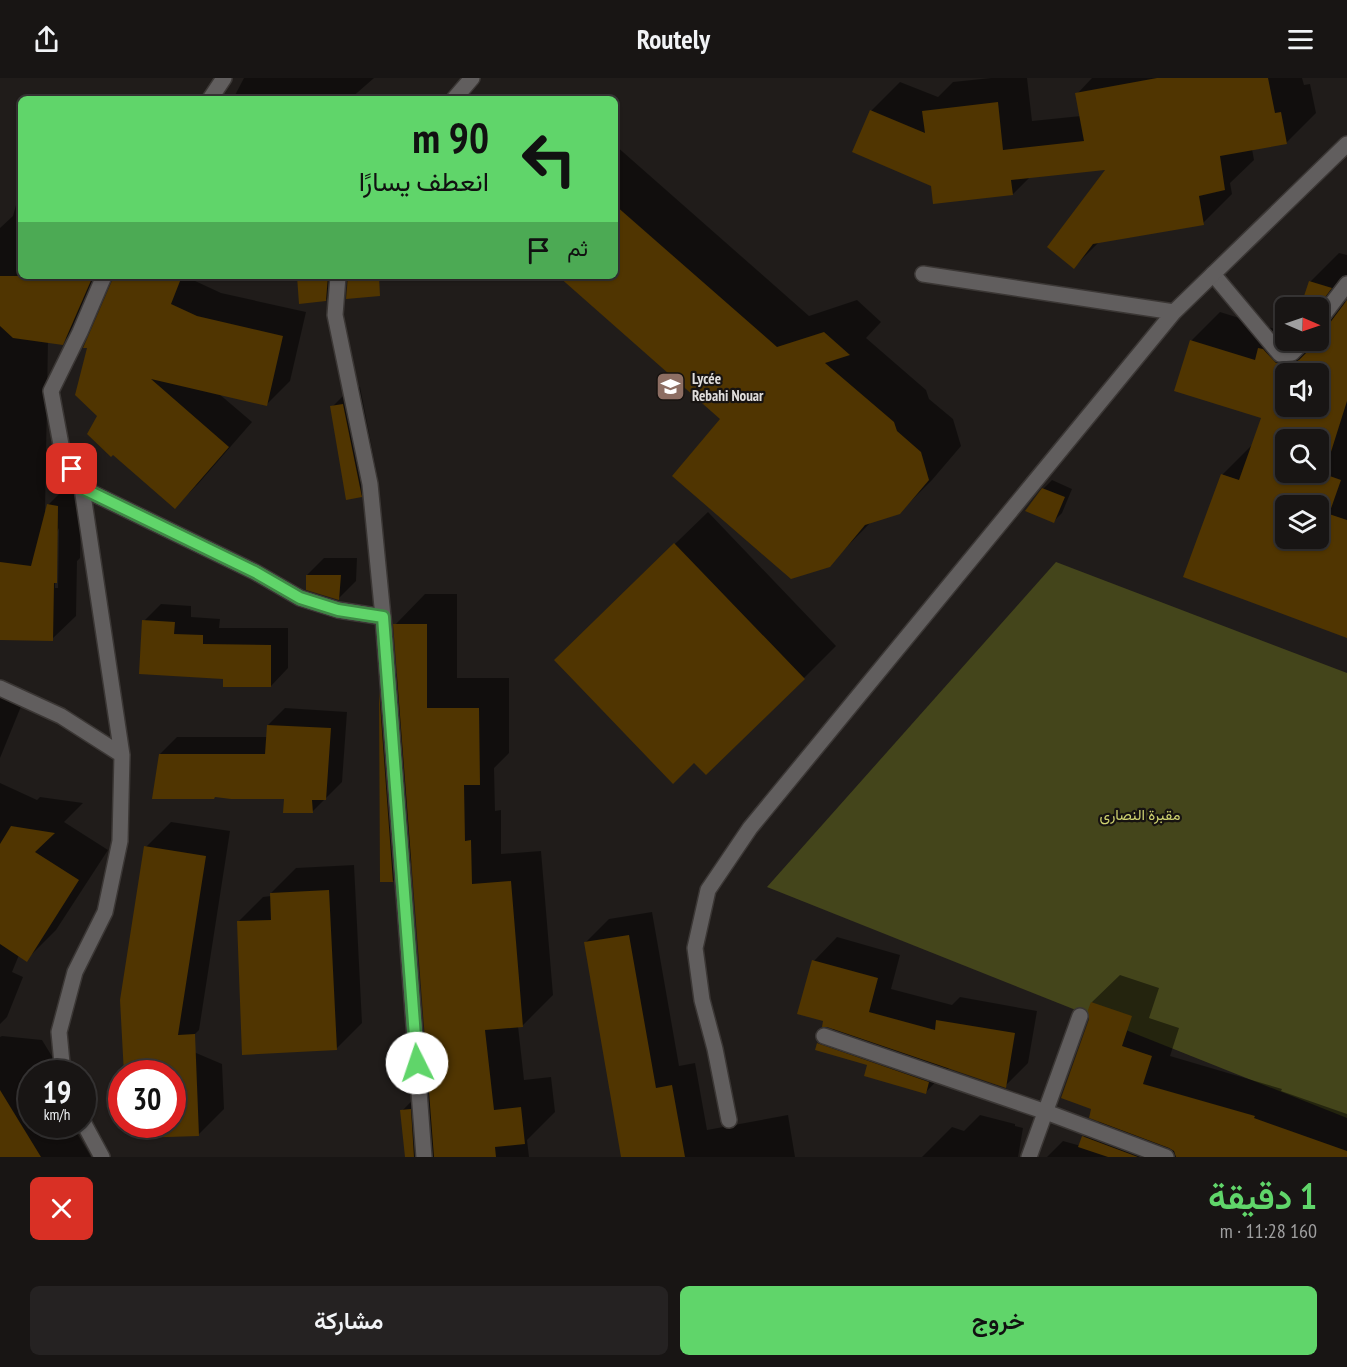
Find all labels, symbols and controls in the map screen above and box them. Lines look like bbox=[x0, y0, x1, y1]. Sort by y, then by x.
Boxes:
text: Routely bbox=[637, 22, 710, 56]
icon: share bbox=[30, 23, 63, 56]
icon: menu bbox=[1284, 23, 1317, 56]
text: 90 m bbox=[412, 110, 489, 165]
icon: left bbox=[510, 120, 588, 198]
text: انعطف يسارًا bbox=[359, 164, 489, 198]
icon: arrive bbox=[522, 234, 555, 267]
text: ثم bbox=[567, 234, 588, 262]
north arrow bbox=[1275, 297, 1329, 351]
map controls bbox=[1275, 297, 1329, 549]
button: sound bbox=[1275, 363, 1329, 417]
place label: Lycée Rebahi Nouar bbox=[692, 369, 764, 405]
school or university icon: Lycée Rebahi Nouar bbox=[655, 371, 687, 403]
button: search bbox=[1275, 429, 1329, 483]
pin bbox=[46, 443, 97, 494]
icon: arrive bbox=[55, 452, 88, 485]
button: layers bbox=[1275, 495, 1329, 549]
park label: مقبرة النصارى bbox=[1100, 805, 1180, 825]
position arrow bbox=[385, 1031, 449, 1095]
speed limit sign: 30 bbox=[108, 1060, 186, 1138]
text: 19 bbox=[43, 1072, 71, 1111]
text: km/h bbox=[44, 1105, 70, 1124]
text: 1 دقيقة bbox=[1208, 1172, 1317, 1219]
button: close bbox=[30, 1177, 93, 1240]
text: 160 m · 11:28 bbox=[1220, 1218, 1317, 1244]
button: مشاركة bbox=[30, 1286, 668, 1355]
button: خروج bbox=[680, 1286, 1317, 1355]

